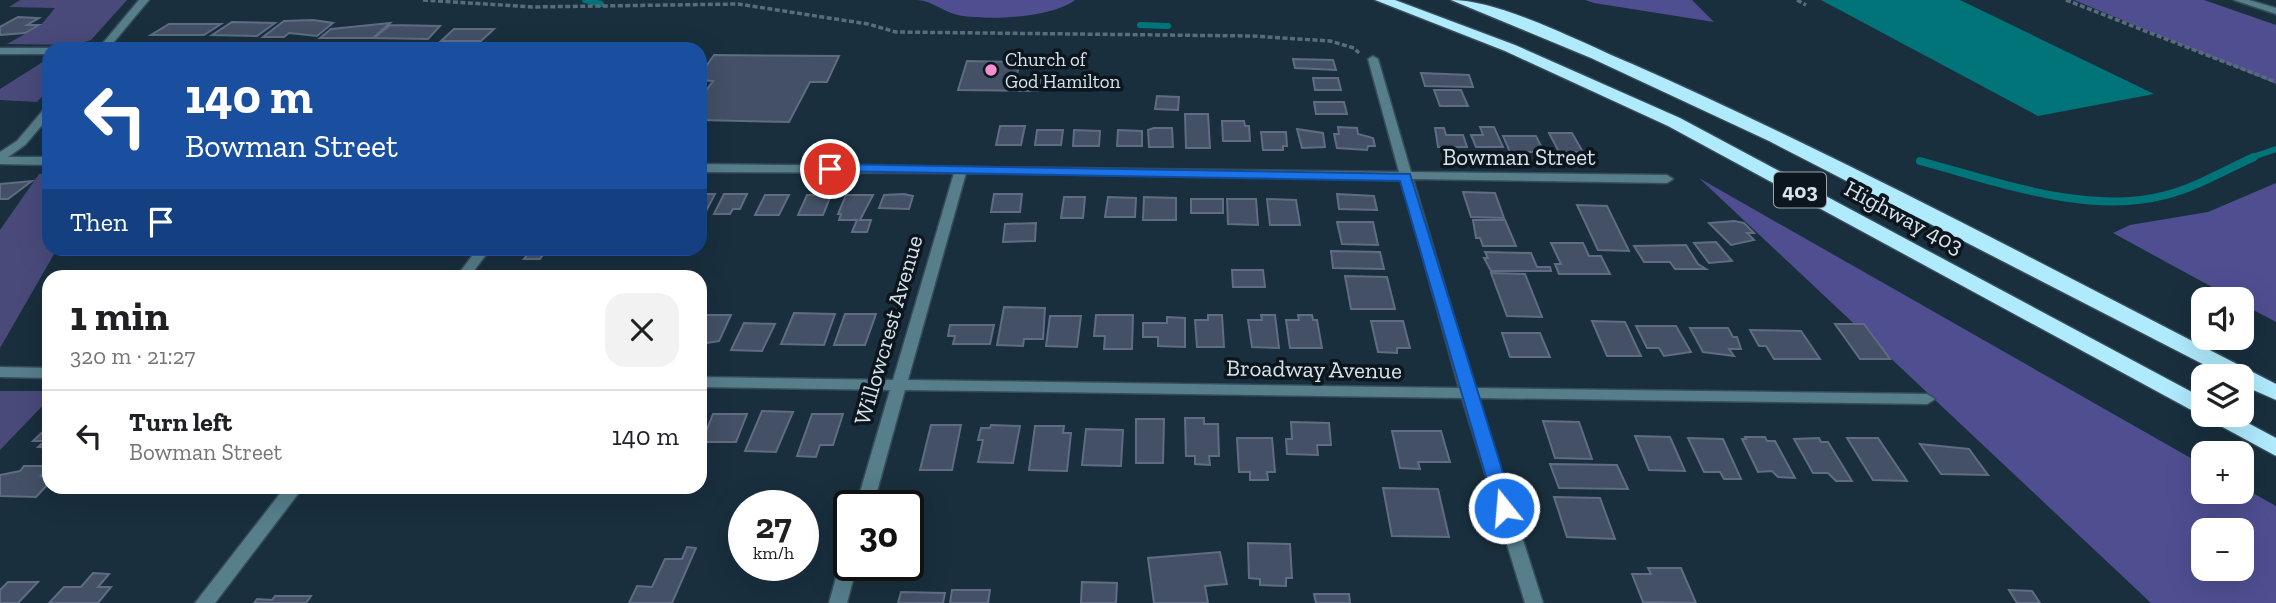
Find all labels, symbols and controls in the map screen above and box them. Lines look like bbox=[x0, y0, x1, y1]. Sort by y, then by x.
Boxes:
place label: Church of God Hamilton bbox=[1005, 48, 1121, 93]
marker: Church of God Hamilton bbox=[983, 62, 999, 78]
text: 140 m bbox=[185, 67, 313, 126]
icon: left bbox=[70, 70, 161, 161]
text: Bowman Street bbox=[185, 127, 398, 165]
pin bbox=[800, 139, 860, 199]
street label: Bowman Street bbox=[1442, 143, 1596, 171]
icon: arrive bbox=[811, 150, 849, 188]
road number: 403 bbox=[1774, 172, 1826, 208]
street label: Highway 403 bbox=[1840, 174, 1968, 260]
icon: arrive bbox=[142, 203, 180, 241]
text: Then bbox=[70, 206, 128, 238]
street label: Willowcrest Avenue bbox=[848, 232, 928, 428]
map controls bbox=[2191, 287, 2254, 581]
button: sound bbox=[2191, 287, 2254, 350]
text: 1 min bbox=[70, 290, 169, 341]
button: close bbox=[605, 293, 679, 367]
text: 320 m · 21:27 bbox=[70, 342, 195, 370]
street label: Broadway Avenue bbox=[1226, 353, 1402, 385]
button: layers bbox=[2191, 364, 2254, 427]
text: Turn left bbox=[129, 406, 232, 438]
icon: left bbox=[70, 417, 108, 455]
text: 140 m bbox=[612, 420, 679, 452]
text: Bowman Street bbox=[129, 438, 282, 466]
button: + bbox=[2191, 441, 2254, 504]
position arrow bbox=[1467, 471, 1541, 545]
speed limit sign: 30 bbox=[833, 490, 924, 581]
text: 27 bbox=[755, 505, 792, 547]
button: − bbox=[2191, 518, 2254, 581]
text: km/h bbox=[753, 542, 794, 564]

